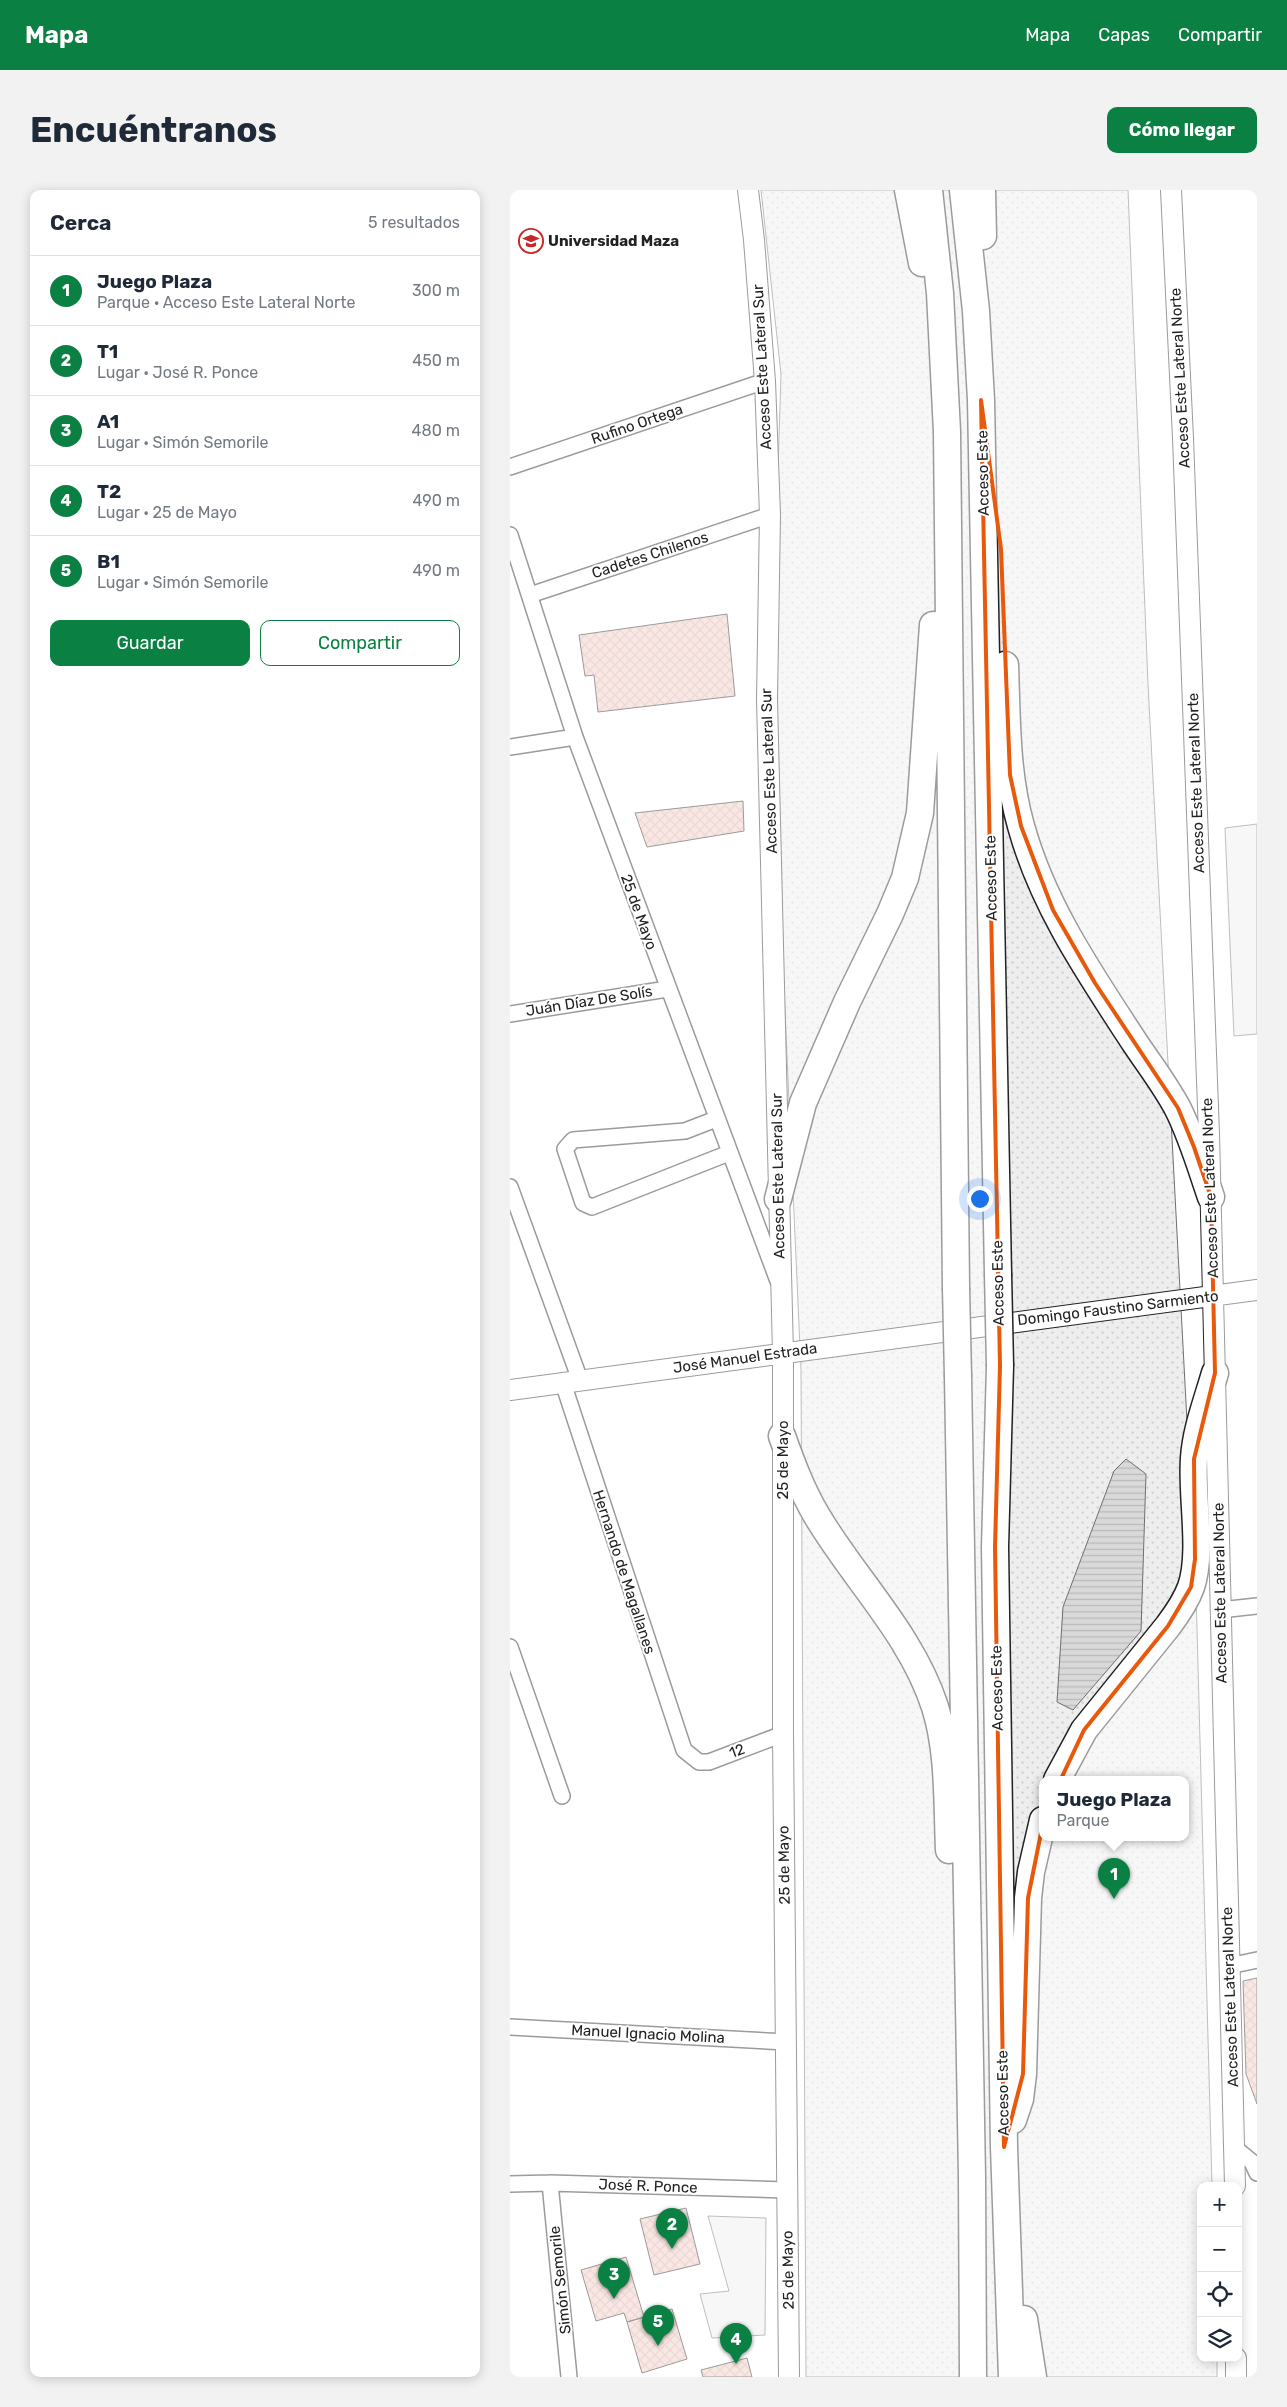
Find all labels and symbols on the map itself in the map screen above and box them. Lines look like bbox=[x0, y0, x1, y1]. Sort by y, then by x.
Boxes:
school or university icon: Universidad Maza bbox=[518, 228, 544, 254]
place label: Universidad Maza bbox=[548, 232, 679, 250]
street label: Acceso Este Lateral Sur bbox=[749, 284, 775, 450]
street label: Acceso Este Lateral Norte bbox=[1166, 287, 1194, 469]
street label: Rufino Ortega bbox=[589, 400, 685, 448]
street label: Acceso Este bbox=[973, 430, 993, 516]
street label: Cadetes Chilenos bbox=[590, 528, 711, 582]
street label: Acceso Este Lateral Sur bbox=[757, 688, 781, 854]
street label: Acceso Este Lateral Norte bbox=[1184, 692, 1208, 874]
street label: Acceso Este bbox=[981, 835, 1001, 921]
street label: 25 de Mayo bbox=[617, 872, 661, 952]
street label: Juán Díaz De Solís bbox=[524, 982, 654, 1020]
street label: Acceso Este Lateral Sur bbox=[768, 1093, 788, 1259]
street label: Acceso Este Lateral Norte bbox=[1198, 1097, 1222, 1279]
your location bbox=[967, 1186, 993, 1212]
street label: Acceso Este bbox=[988, 1240, 1008, 1326]
street label: Domingo Faustino Sarmiento bbox=[1016, 1287, 1220, 1329]
street label: José Manuel Estrada bbox=[672, 1339, 818, 1377]
street label: 25 de Mayo bbox=[774, 1420, 792, 1500]
street label: Hernando de Magallanes bbox=[589, 1488, 659, 1657]
street label: Acceso Este Lateral Norte bbox=[1209, 1503, 1231, 1683]
street label: Acceso Este bbox=[987, 1645, 1007, 1731]
street label: 12 bbox=[727, 1740, 747, 1762]
street label: 25 de Mayo bbox=[774, 1825, 794, 1905]
pin: 1 bbox=[1098, 1858, 1130, 1899]
street label: Acceso Este Lateral Norte bbox=[1218, 1906, 1242, 2088]
street label: Manuel Ignacio Molina bbox=[571, 2021, 725, 2047]
street label: Acceso Este bbox=[993, 2050, 1013, 2136]
street label: José R. Ponce bbox=[598, 2175, 698, 2197]
pin: 2 bbox=[656, 2208, 688, 2249]
street label: Simón Semorile bbox=[545, 2225, 575, 2335]
street label: 25 de Mayo bbox=[778, 2230, 798, 2310]
pin: 3 bbox=[598, 2258, 630, 2299]
pin: 5 bbox=[642, 2305, 674, 2346]
pin: 4 bbox=[720, 2323, 752, 2364]

